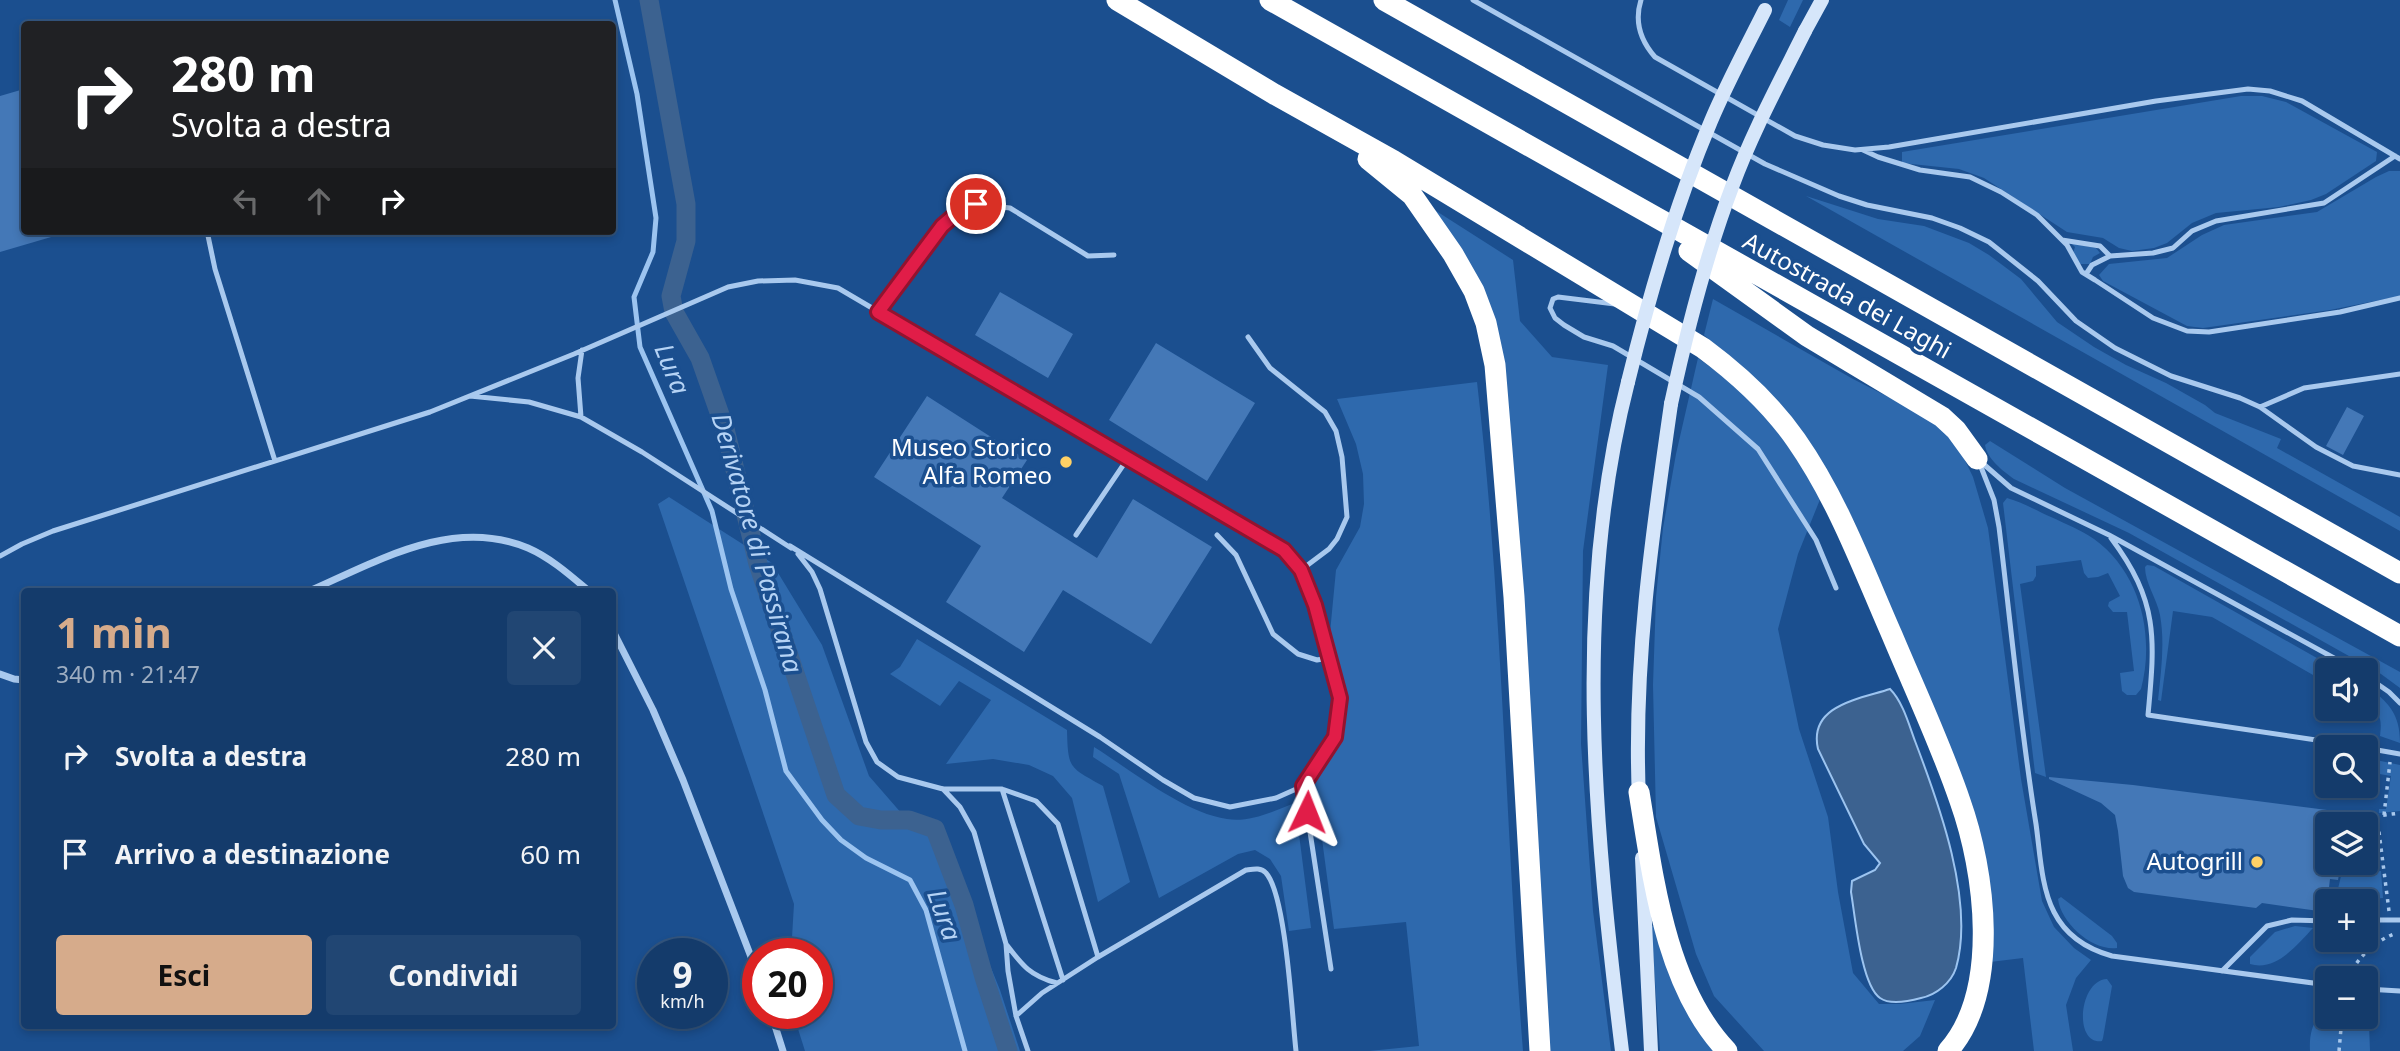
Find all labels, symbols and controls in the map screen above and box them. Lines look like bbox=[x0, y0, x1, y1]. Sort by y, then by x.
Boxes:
text: 280 m bbox=[171, 40, 316, 106]
icon: right bbox=[56, 49, 147, 140]
text: Svolta a destra bbox=[171, 103, 392, 146]
pin bbox=[946, 174, 1006, 234]
icon: left bbox=[227, 182, 265, 220]
icon: ahead bbox=[300, 182, 338, 220]
icon: right bbox=[373, 182, 411, 220]
icon: arrive bbox=[957, 185, 995, 223]
street label: Autostrada dei Laghi bbox=[1738, 224, 1958, 366]
water label: Lura bbox=[646, 338, 699, 400]
water label: Derivatore di Passirana bbox=[704, 409, 812, 677]
place label: Museo Storico Alfa Romeo bbox=[891, 430, 1052, 491]
marker: Museo Storico Alfa Romeo bbox=[1058, 454, 1074, 470]
text: 1 min bbox=[56, 603, 172, 660]
button: close bbox=[507, 611, 581, 685]
text: 340 m · 21:47 bbox=[56, 658, 200, 690]
map controls bbox=[2315, 658, 2378, 1029]
button: sound bbox=[2315, 658, 2378, 721]
button: search bbox=[2315, 735, 2378, 798]
icon: right bbox=[56, 737, 94, 775]
text: Svolta a destra bbox=[115, 738, 307, 774]
text: 280 m bbox=[505, 738, 581, 774]
position arrow bbox=[1270, 775, 1344, 849]
button: layers bbox=[2315, 812, 2378, 875]
icon: arrive bbox=[56, 835, 94, 873]
text: Arrivo a destinazione bbox=[115, 836, 390, 872]
text: 60 m bbox=[520, 836, 581, 872]
place label: Autogrill bbox=[2146, 844, 2243, 877]
marker: Autogrill bbox=[2249, 854, 2265, 870]
water label: Lura bbox=[919, 884, 971, 946]
button: + bbox=[2315, 889, 2378, 952]
button: Esci bbox=[56, 935, 312, 1015]
button: Condividi bbox=[326, 935, 581, 1015]
speed limit sign: 20 bbox=[742, 938, 833, 1029]
text: 9 bbox=[672, 951, 693, 998]
button: − bbox=[2315, 966, 2378, 1029]
text: km/h bbox=[660, 989, 705, 1013]

